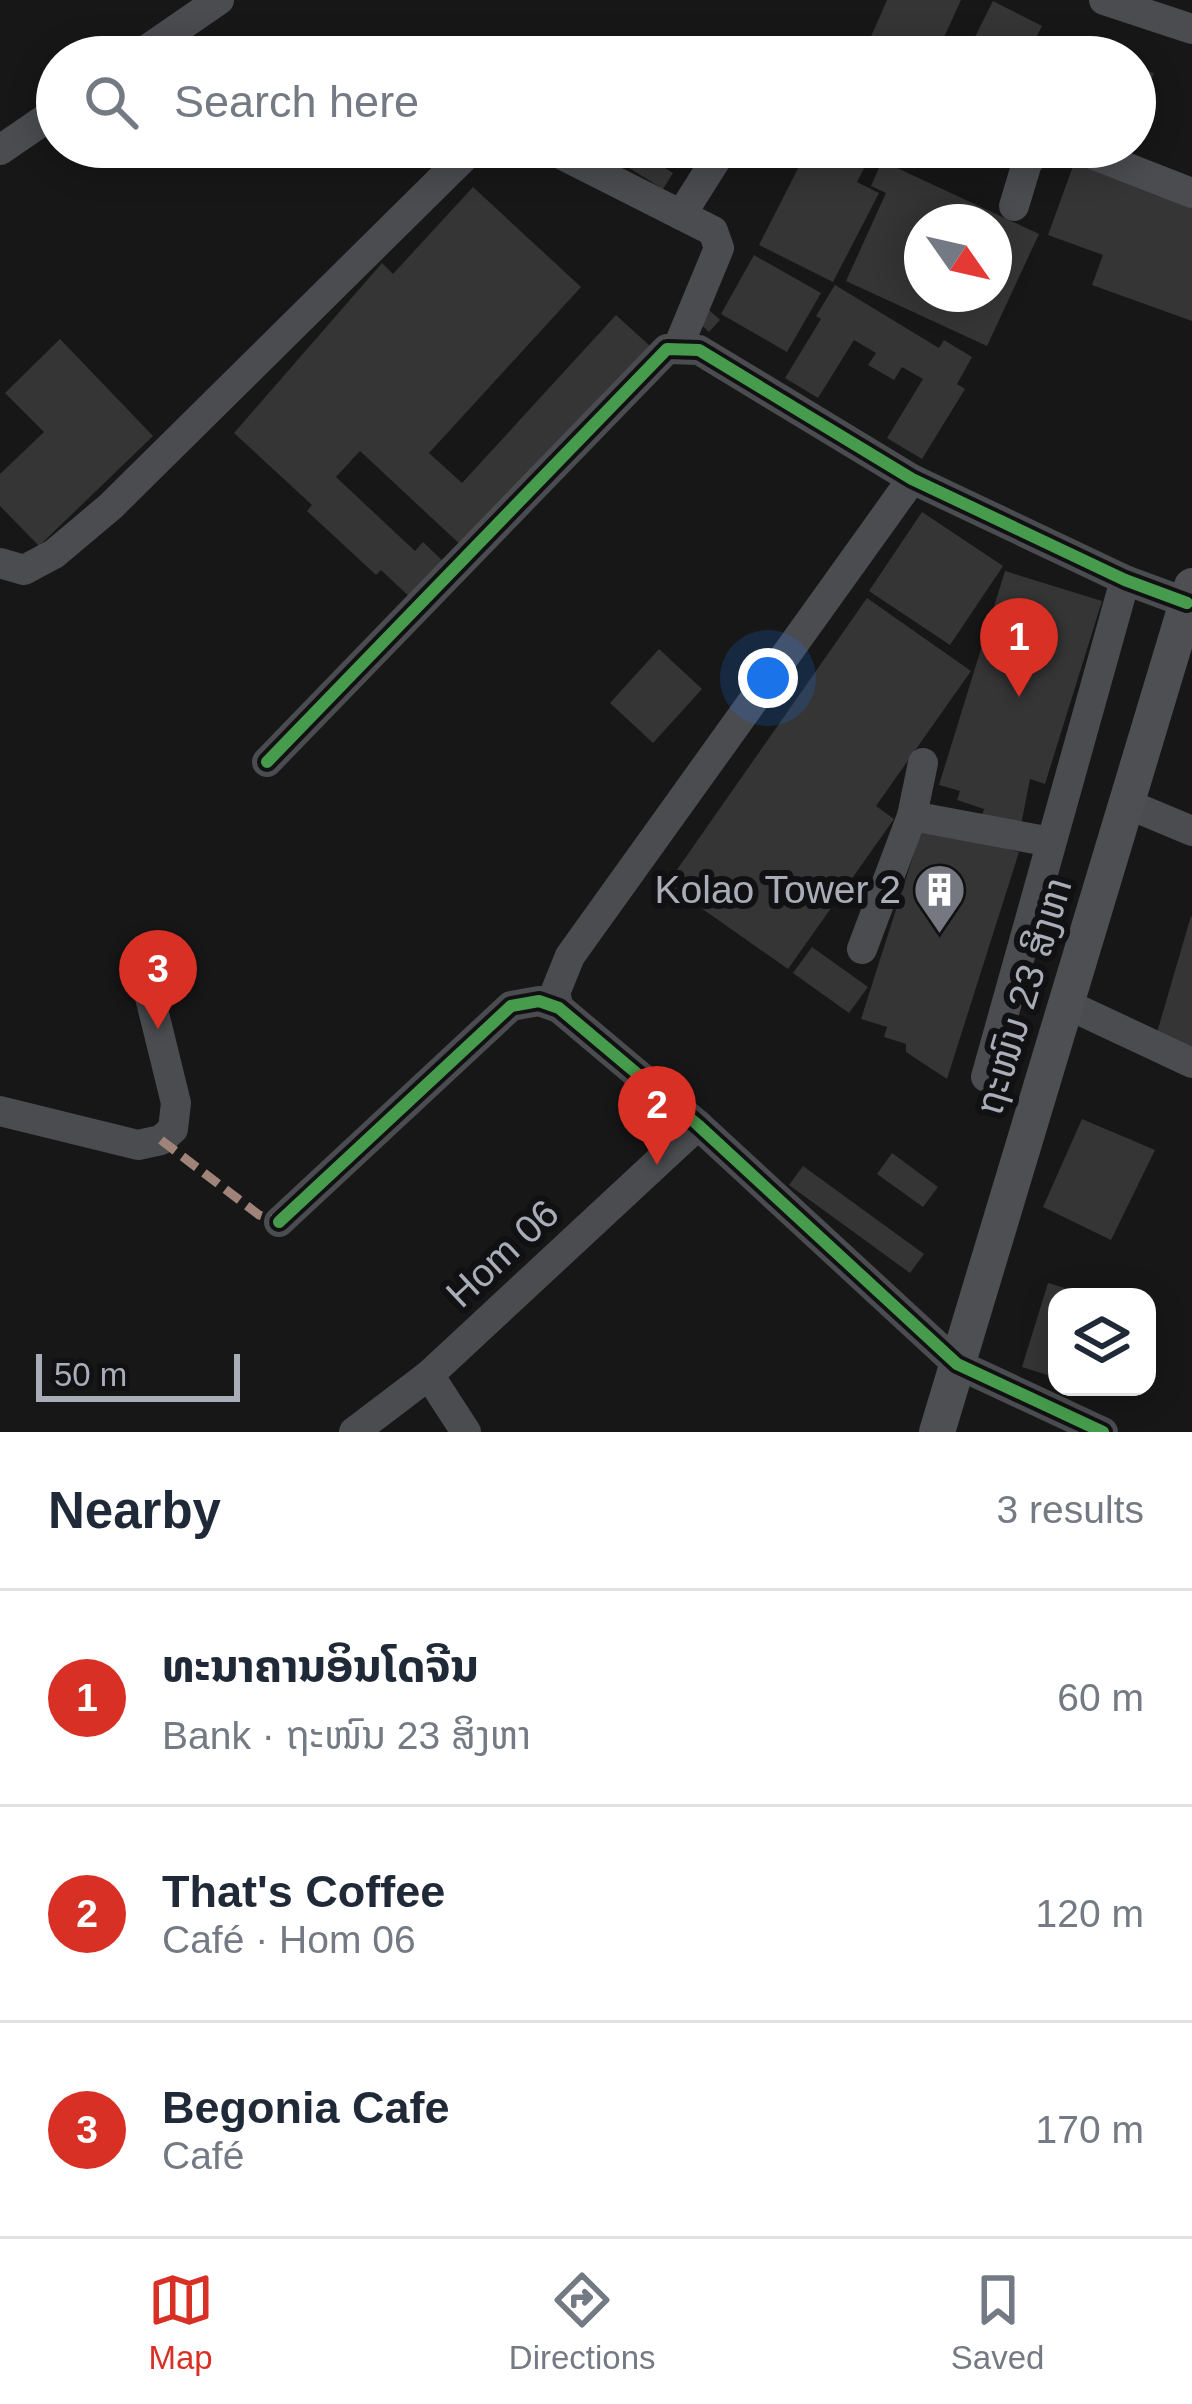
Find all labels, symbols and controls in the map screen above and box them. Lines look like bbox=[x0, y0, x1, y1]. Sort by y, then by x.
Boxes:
search box bbox=[36, 36, 1156, 168]
icon: search bbox=[78, 69, 144, 135]
text: Search here bbox=[174, 76, 419, 127]
north arrow bbox=[904, 204, 1012, 312]
pin: 1 bbox=[980, 598, 1058, 697]
your location bbox=[738, 648, 798, 708]
building icon: Kolao Tower 2 bbox=[912, 861, 968, 935]
place label: Kolao Tower 2 bbox=[655, 868, 901, 911]
street label: ຖະໜົນ 23 ສິງຫາ bbox=[967, 872, 1080, 1120]
pin: 3 bbox=[119, 930, 197, 1029]
pin: 2 bbox=[618, 1066, 696, 1165]
street label: Hom 06 bbox=[438, 1191, 567, 1316]
map controls bbox=[1048, 1288, 1156, 1396]
button: layers bbox=[1048, 1288, 1156, 1396]
scale bar bbox=[36, 1348, 240, 1401]
text: 50 m bbox=[54, 1356, 127, 1393]
text: Nearby bbox=[48, 1482, 221, 1539]
text: 3 results bbox=[997, 1488, 1144, 1531]
text: ທະນາຄານອິນໂດຈີນ bbox=[162, 1641, 479, 1692]
text: 1 bbox=[76, 1676, 98, 1719]
text: 60 m bbox=[1057, 1676, 1144, 1719]
text: Bank · ຖະໜົນ 23 ສິງຫາ bbox=[162, 1714, 531, 1757]
text: That's Coffee bbox=[162, 1866, 445, 1917]
text: 2 bbox=[76, 1892, 98, 1935]
text: 120 m bbox=[1036, 1892, 1144, 1935]
text: Café · Hom 06 bbox=[162, 1918, 416, 1961]
text: Begonia Cafe bbox=[162, 2082, 450, 2133]
text: 3 bbox=[76, 2108, 98, 2151]
text: 170 m bbox=[1036, 2108, 1144, 2151]
text: Café bbox=[162, 2134, 244, 2177]
tab: Map bbox=[148, 2267, 214, 2377]
tab: Directions bbox=[509, 2267, 656, 2377]
tab: Saved bbox=[951, 2267, 1044, 2377]

